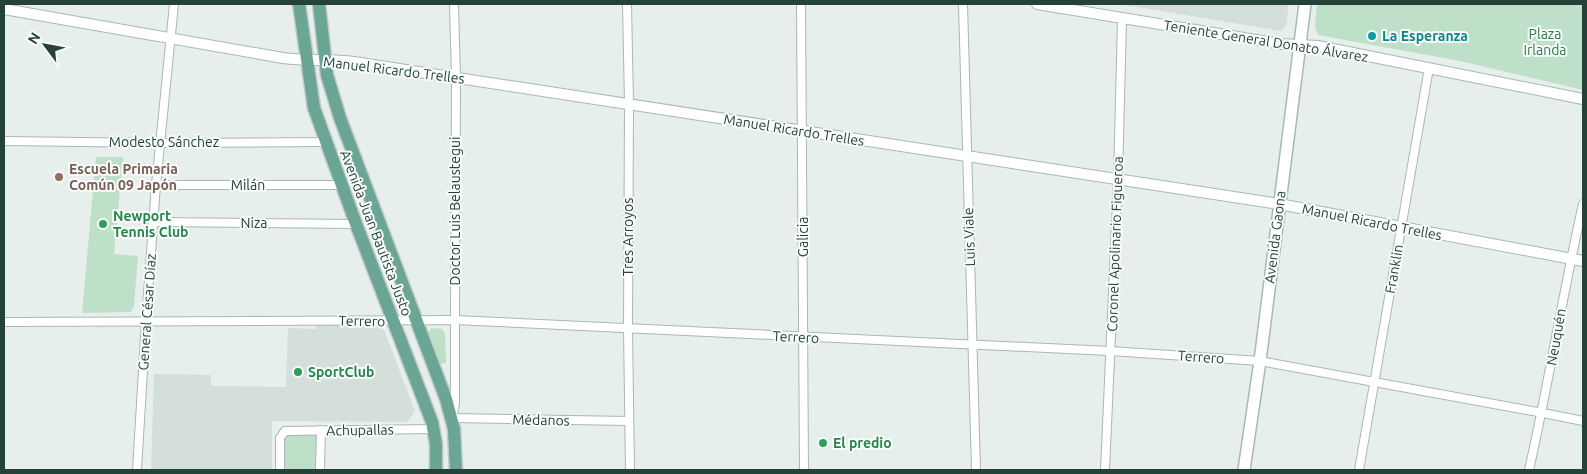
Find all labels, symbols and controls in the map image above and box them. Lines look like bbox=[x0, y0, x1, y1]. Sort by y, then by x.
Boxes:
street label: Teniente General Donato Álvarez bbox=[1163, 16, 1370, 65]
north arrow bbox=[20, 20, 70, 70]
park label: Plaza Irlanda bbox=[1523, 26, 1567, 58]
place label: La Esperanza bbox=[1382, 28, 1468, 44]
text: N bbox=[24, 29, 44, 47]
marker: La Esperanza bbox=[1366, 30, 1378, 42]
street label: Manuel Ricardo Trelles bbox=[322, 53, 466, 87]
street label: Manuel Ricardo Trelles bbox=[723, 111, 865, 149]
street label: Modesto Sánchez bbox=[109, 134, 219, 150]
street label: Doctor Luis Belaustegui bbox=[447, 137, 463, 285]
street label: Avenida Juan Bautista Justo bbox=[337, 148, 415, 318]
street label: Coronel Apolinario Figueroa bbox=[1104, 156, 1126, 332]
place label: Escuela Primaria Común 09 Japón bbox=[69, 161, 178, 193]
marker: Escuela Primaria Común 09 Japón bbox=[53, 171, 65, 183]
street label: Milán bbox=[231, 177, 265, 193]
street label: Avenida Gaona bbox=[1261, 190, 1289, 284]
street label: Tres Arroyos bbox=[620, 198, 636, 276]
street label: Manuel Ricardo Trelles bbox=[1301, 201, 1443, 243]
street label: Luis Viale bbox=[960, 207, 978, 267]
place label: Newport Tennis Club bbox=[113, 208, 188, 240]
street label: Niza bbox=[240, 215, 268, 231]
street label: Galicia bbox=[795, 217, 811, 257]
marker: Newport Tennis Club bbox=[97, 218, 109, 230]
street label: Franklin bbox=[1382, 243, 1406, 295]
street label: General César Díaz bbox=[135, 253, 159, 371]
street label: Neuquén bbox=[1543, 307, 1569, 367]
street label: Terrero bbox=[339, 313, 385, 329]
street label: Terrero bbox=[772, 328, 820, 346]
street label: Terrero bbox=[1177, 347, 1225, 367]
place label: SportClub bbox=[308, 364, 374, 380]
marker: SportClub bbox=[292, 366, 304, 378]
street label: Médanos bbox=[512, 411, 570, 429]
street label: Achupallas bbox=[326, 421, 394, 439]
place label: El predio bbox=[833, 435, 892, 451]
marker: El predio bbox=[817, 437, 829, 449]

